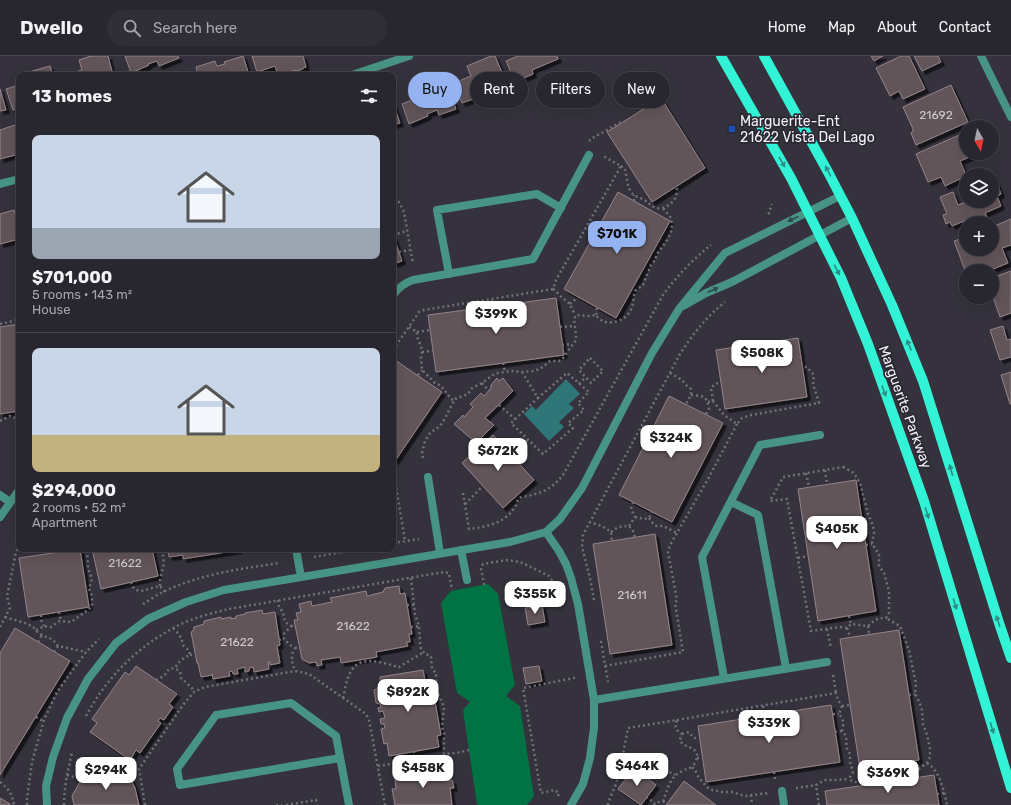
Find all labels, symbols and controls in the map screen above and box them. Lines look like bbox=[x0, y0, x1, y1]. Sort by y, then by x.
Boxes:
search box bbox=[107, 10, 387, 46]
text: Dwello bbox=[20, 16, 83, 39]
icon: search bbox=[121, 17, 143, 39]
text: Search here bbox=[153, 19, 237, 37]
text: Home bbox=[768, 19, 806, 36]
text: Map bbox=[828, 19, 855, 36]
text: About bbox=[877, 19, 917, 36]
text: Contact bbox=[939, 19, 991, 36]
chip: Buy bbox=[408, 72, 462, 108]
chip: Rent bbox=[470, 72, 528, 108]
chip: Filters bbox=[536, 72, 605, 108]
chip: New bbox=[613, 72, 670, 108]
icon: filters bbox=[358, 85, 380, 107]
text: 13 homes bbox=[32, 86, 112, 106]
house number: 21692 bbox=[919, 108, 953, 122]
place label: Marguerite-Ent 21622 Vista Del Lago bbox=[740, 113, 875, 146]
north arrow bbox=[959, 120, 999, 160]
map controls bbox=[959, 120, 999, 304]
marker: Marguerite-Ent 21622 Vista Del Lago bbox=[727, 124, 737, 134]
one-way arrow bbox=[779, 156, 786, 168]
icon: home bbox=[170, 161, 242, 233]
one-way arrow bbox=[824, 166, 831, 177]
button: layers bbox=[959, 168, 999, 208]
one-way arrow bbox=[787, 216, 798, 223]
button: + bbox=[959, 216, 999, 256]
pin: $701K bbox=[589, 221, 645, 255]
text: $701K bbox=[597, 226, 637, 241]
one-way arrow bbox=[834, 264, 840, 275]
button: − bbox=[959, 264, 999, 304]
text: $701,000 bbox=[32, 267, 112, 287]
text: 5 rooms · 143 m² bbox=[32, 287, 132, 302]
one-way arrow bbox=[708, 287, 719, 293]
pin: $399K bbox=[468, 301, 524, 335]
text: House bbox=[32, 302, 70, 317]
text: $399K bbox=[475, 306, 517, 321]
one-way arrow bbox=[905, 338, 911, 350]
pin: $508K bbox=[734, 340, 790, 374]
street label: Marguerite Parkway bbox=[875, 343, 935, 471]
text: $508K bbox=[740, 345, 784, 360]
icon: home bbox=[170, 374, 242, 446]
one-way arrow bbox=[882, 385, 888, 397]
pin: $324K bbox=[643, 425, 699, 459]
text: $324K bbox=[649, 430, 693, 445]
pin: $672K bbox=[470, 438, 526, 472]
text: $672K bbox=[477, 443, 519, 458]
one-way arrow bbox=[948, 464, 954, 476]
text: $294,000 bbox=[32, 480, 116, 500]
text: 2 rooms · 52 m² bbox=[32, 500, 126, 515]
one-way arrow bbox=[924, 508, 930, 520]
text: Apartment bbox=[32, 515, 97, 530]
pin: $405K bbox=[809, 516, 865, 550]
text: $405K bbox=[815, 521, 859, 536]
house number: 21622 bbox=[108, 556, 142, 570]
pin: $355K bbox=[507, 581, 563, 615]
text: $355K bbox=[514, 586, 556, 601]
house number: 21611 bbox=[617, 588, 647, 602]
one-way arrow bbox=[952, 598, 958, 610]
one-way arrow bbox=[995, 615, 1001, 627]
house number: 21622 bbox=[336, 619, 370, 633]
house number: 21622 bbox=[220, 635, 254, 649]
pin: $892K bbox=[380, 679, 436, 713]
text: $892K bbox=[387, 684, 429, 699]
pin: $339K bbox=[741, 710, 797, 744]
text: $339K bbox=[748, 715, 790, 730]
one-way arrow bbox=[990, 722, 996, 734]
pin: $464K bbox=[609, 753, 665, 787]
pin: $458K bbox=[395, 755, 451, 789]
pin: $294K bbox=[78, 757, 134, 791]
text: $464K bbox=[615, 758, 659, 773]
text: $458K bbox=[401, 760, 445, 775]
pin: $369K bbox=[860, 760, 916, 794]
text: $294K bbox=[85, 762, 127, 777]
text: $369K bbox=[867, 765, 909, 780]

